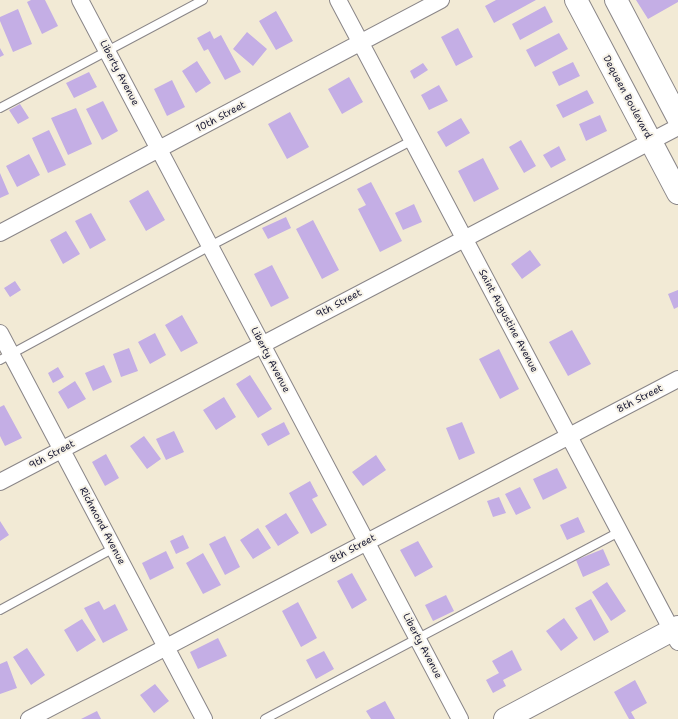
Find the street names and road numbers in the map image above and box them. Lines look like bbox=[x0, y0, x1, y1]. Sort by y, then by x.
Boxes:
street label: Liberty Avenue bbox=[97, 38, 141, 108]
street label: Dequeen Boulevard bbox=[600, 53, 654, 141]
street label: 10th Street bbox=[194, 99, 248, 135]
street label: Saint Augustine Avenue bbox=[476, 267, 540, 375]
street label: 9th Street bbox=[314, 287, 364, 321]
street label: Liberty Avenue bbox=[248, 325, 292, 395]
street label: 8th Street bbox=[615, 382, 665, 416]
street label: 9th Street bbox=[27, 438, 77, 472]
street label: Richmond Avenue bbox=[76, 485, 128, 567]
street label: 8th Street bbox=[328, 532, 378, 566]
street label: Liberty Avenue bbox=[400, 611, 444, 681]

